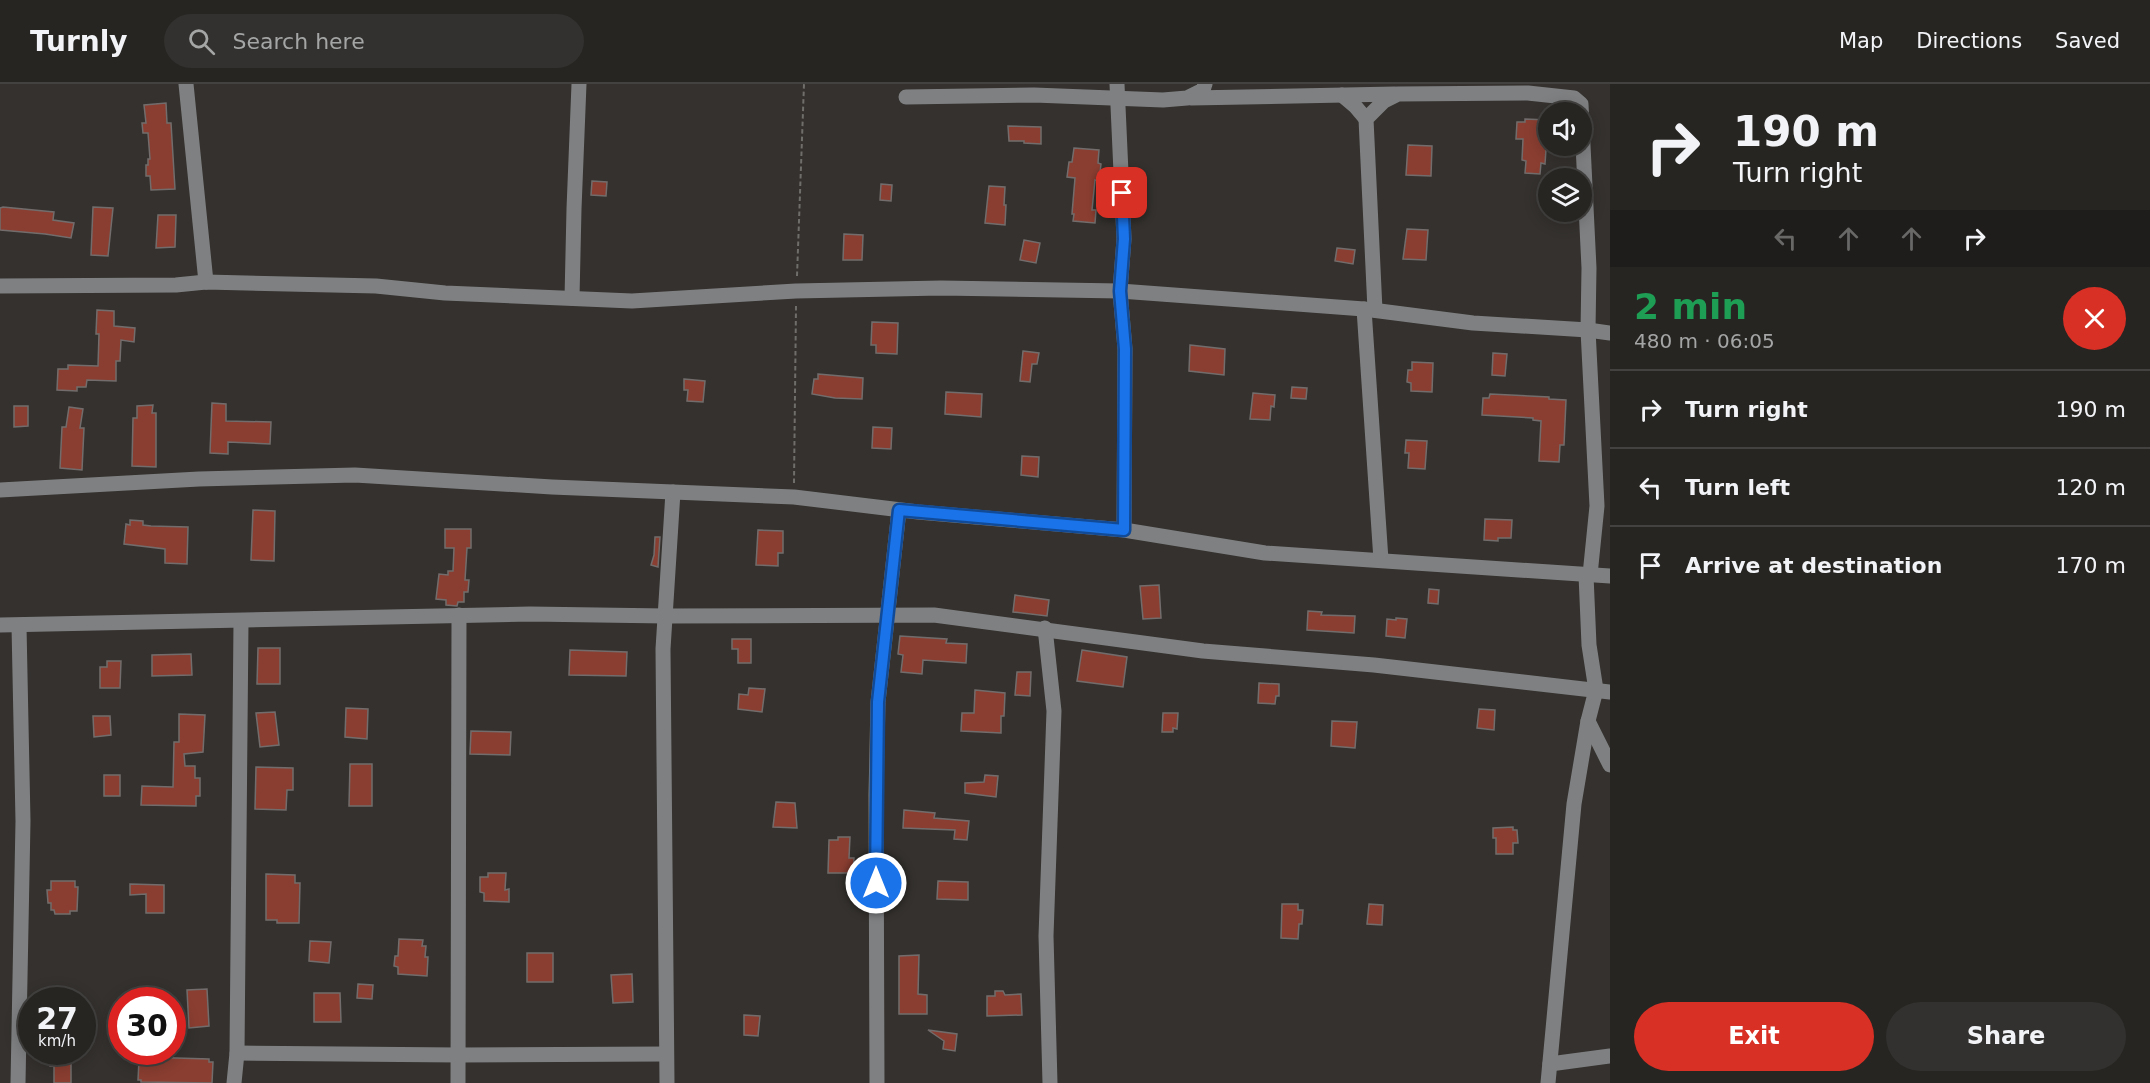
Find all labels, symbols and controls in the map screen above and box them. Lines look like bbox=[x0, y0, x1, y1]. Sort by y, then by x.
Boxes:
search box bbox=[164, 14, 584, 68]
text: Turnly bbox=[30, 25, 128, 58]
icon: search bbox=[185, 25, 218, 58]
text: Search here bbox=[233, 29, 365, 54]
text: Map bbox=[1839, 29, 1883, 53]
text: Directions bbox=[1916, 29, 2022, 53]
text: Saved bbox=[2055, 29, 2120, 53]
map controls bbox=[1538, 102, 1592, 222]
button: sound bbox=[1538, 102, 1592, 156]
text: 190 m bbox=[1733, 107, 1879, 156]
icon: right bbox=[1634, 108, 1712, 186]
text: Turn right bbox=[1733, 157, 1862, 188]
pin bbox=[1096, 167, 1147, 218]
button: layers bbox=[1538, 168, 1592, 222]
icon: arrive bbox=[1105, 176, 1138, 209]
icon: left bbox=[1769, 222, 1802, 255]
icon: ahead bbox=[1832, 222, 1865, 255]
icon: ahead bbox=[1895, 222, 1928, 255]
icon: right bbox=[1958, 222, 1991, 255]
text: 2 min bbox=[1634, 286, 1747, 327]
button: close bbox=[2063, 287, 2126, 350]
text: 480 m · 06:05 bbox=[1634, 329, 1775, 353]
icon: right bbox=[1634, 393, 1667, 426]
text: Turn right bbox=[1685, 397, 1808, 422]
text: 190 m bbox=[2056, 397, 2126, 422]
icon: left bbox=[1634, 471, 1667, 504]
text: Turn left bbox=[1685, 475, 1790, 500]
text: 120 m bbox=[2056, 475, 2126, 500]
icon: arrive bbox=[1634, 549, 1667, 582]
text: Arrive at destination bbox=[1685, 553, 1942, 578]
text: 170 m bbox=[2056, 553, 2126, 578]
position arrow bbox=[844, 851, 908, 915]
speed limit sign: 30 bbox=[108, 987, 186, 1065]
text: 27 bbox=[36, 1001, 78, 1036]
button: Exit bbox=[1634, 1002, 1874, 1071]
button: Share bbox=[1886, 1002, 2126, 1071]
text: km/h bbox=[38, 1032, 76, 1050]

